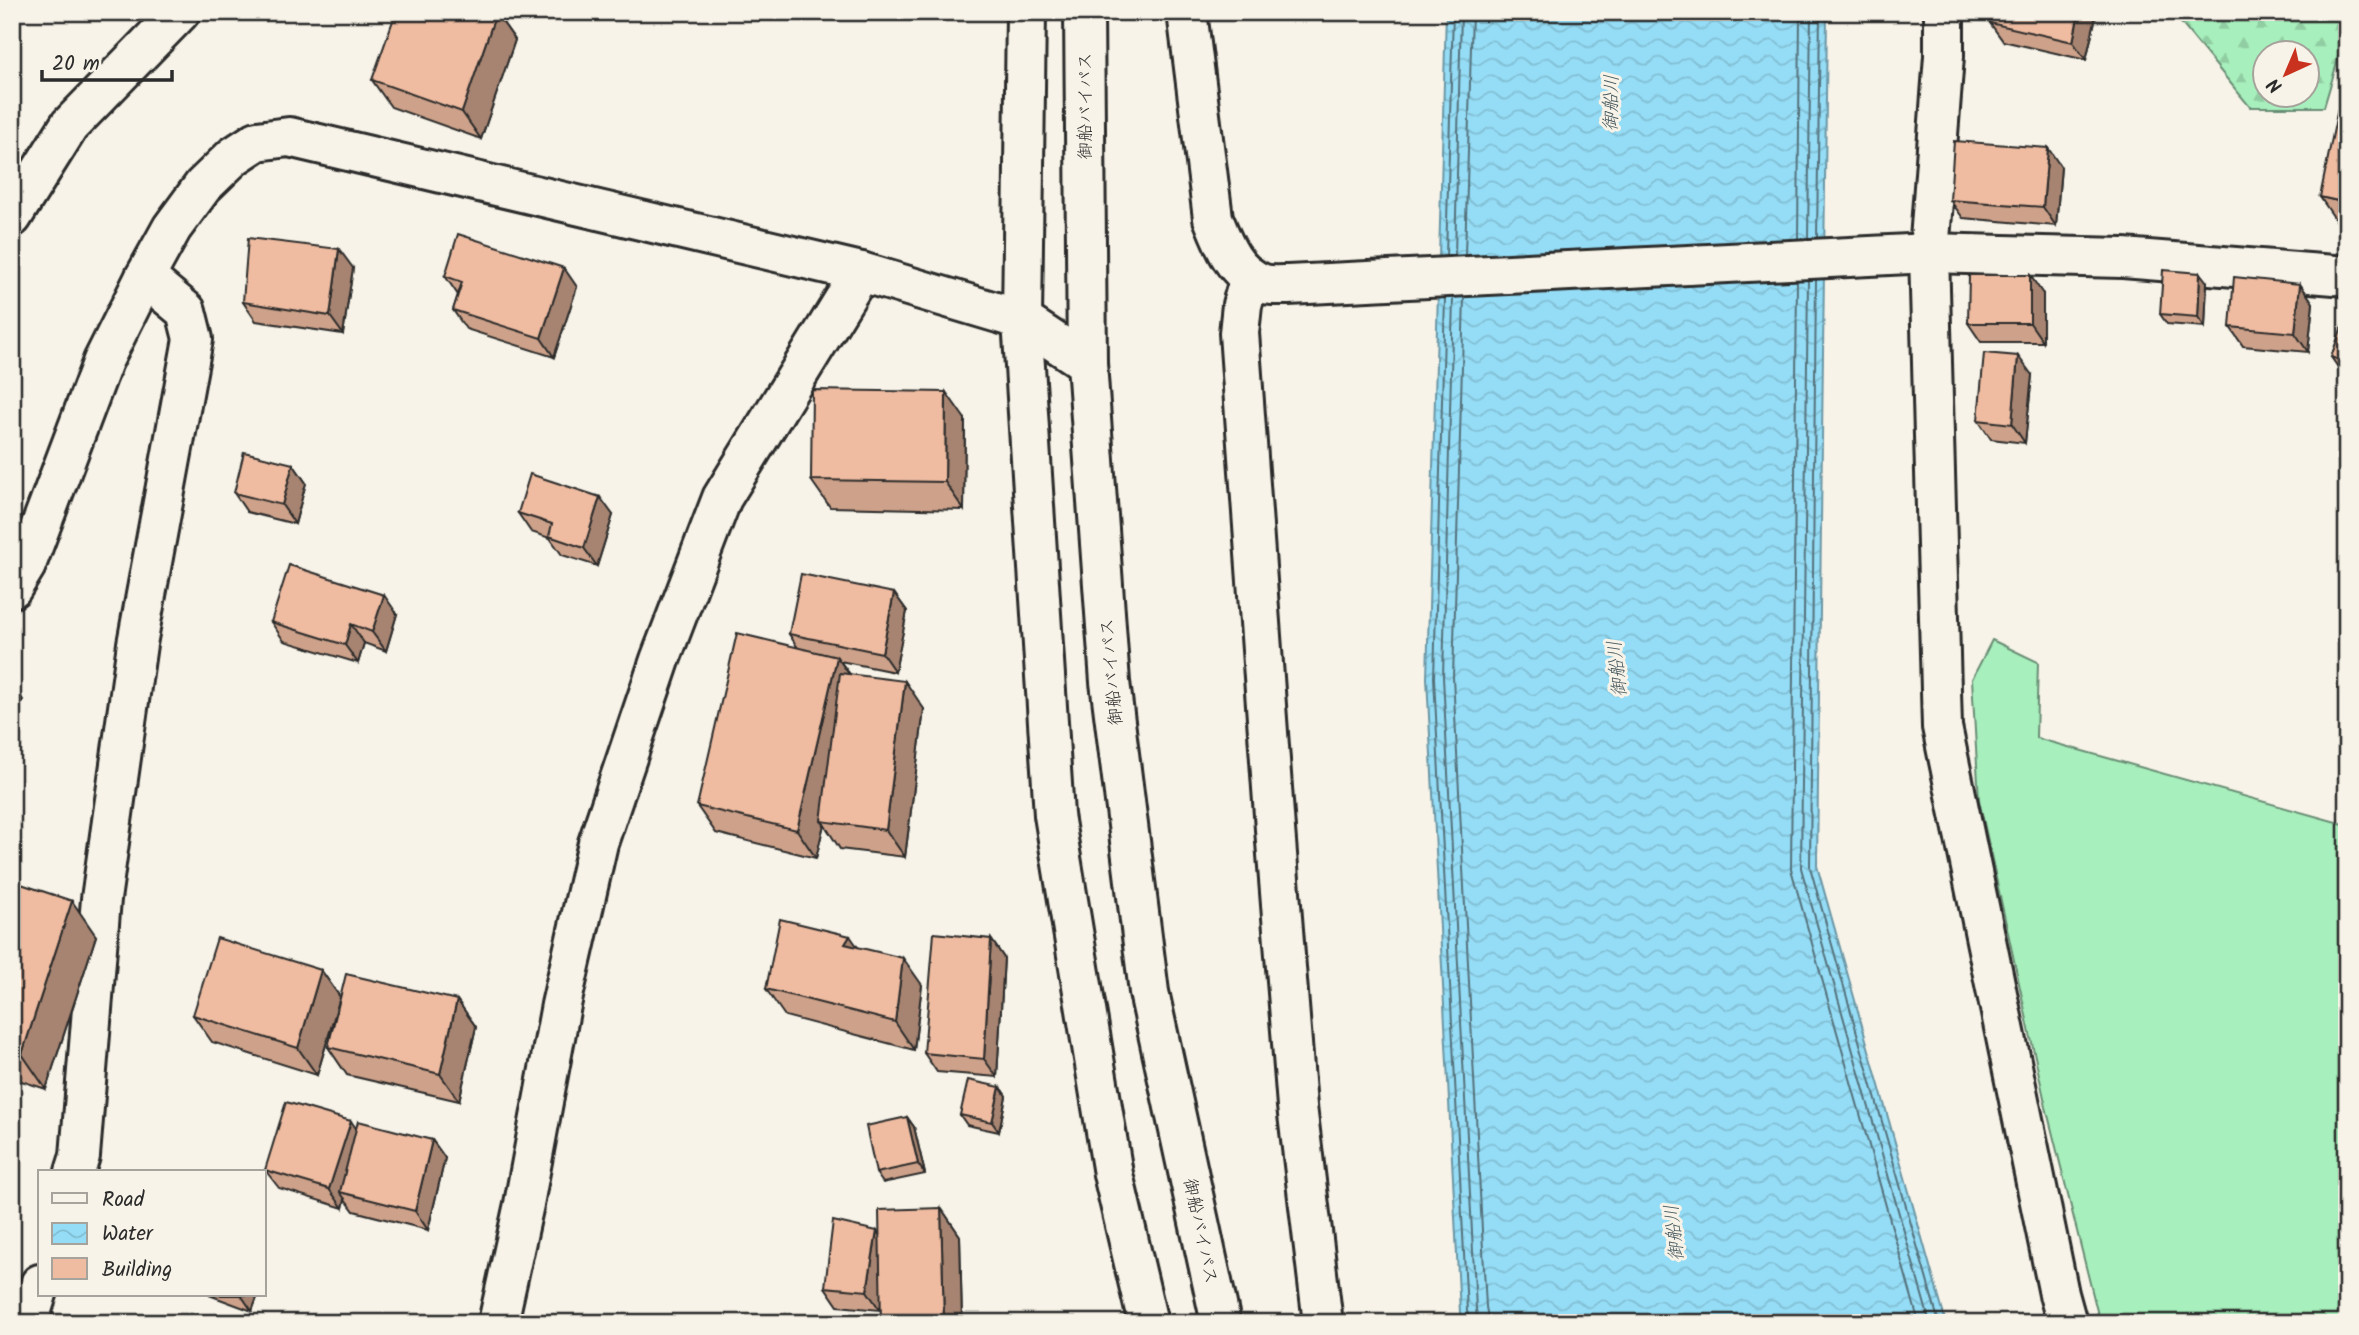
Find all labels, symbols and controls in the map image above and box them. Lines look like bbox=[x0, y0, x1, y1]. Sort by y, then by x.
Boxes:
scale bar bbox=[42, 38, 172, 82]
north arrow bbox=[2250, 38, 2320, 108]
text: 20 m bbox=[52, 48, 100, 81]
street label: 御船バイパス bbox=[1072, 52, 1101, 160]
text: N bbox=[2261, 70, 2290, 100]
water label: 御船川 bbox=[1597, 74, 1627, 132]
street label: 御船バイパス bbox=[1093, 617, 1132, 727]
water label: 御船川 bbox=[1600, 639, 1636, 699]
legend bbox=[38, 1170, 266, 1296]
street label: 御船バイパス bbox=[1174, 1176, 1225, 1287]
text: Road bbox=[102, 1184, 145, 1217]
water label: 御船川 bbox=[1657, 1203, 1693, 1263]
text: Water bbox=[102, 1218, 154, 1251]
text: Building bbox=[102, 1254, 172, 1287]

